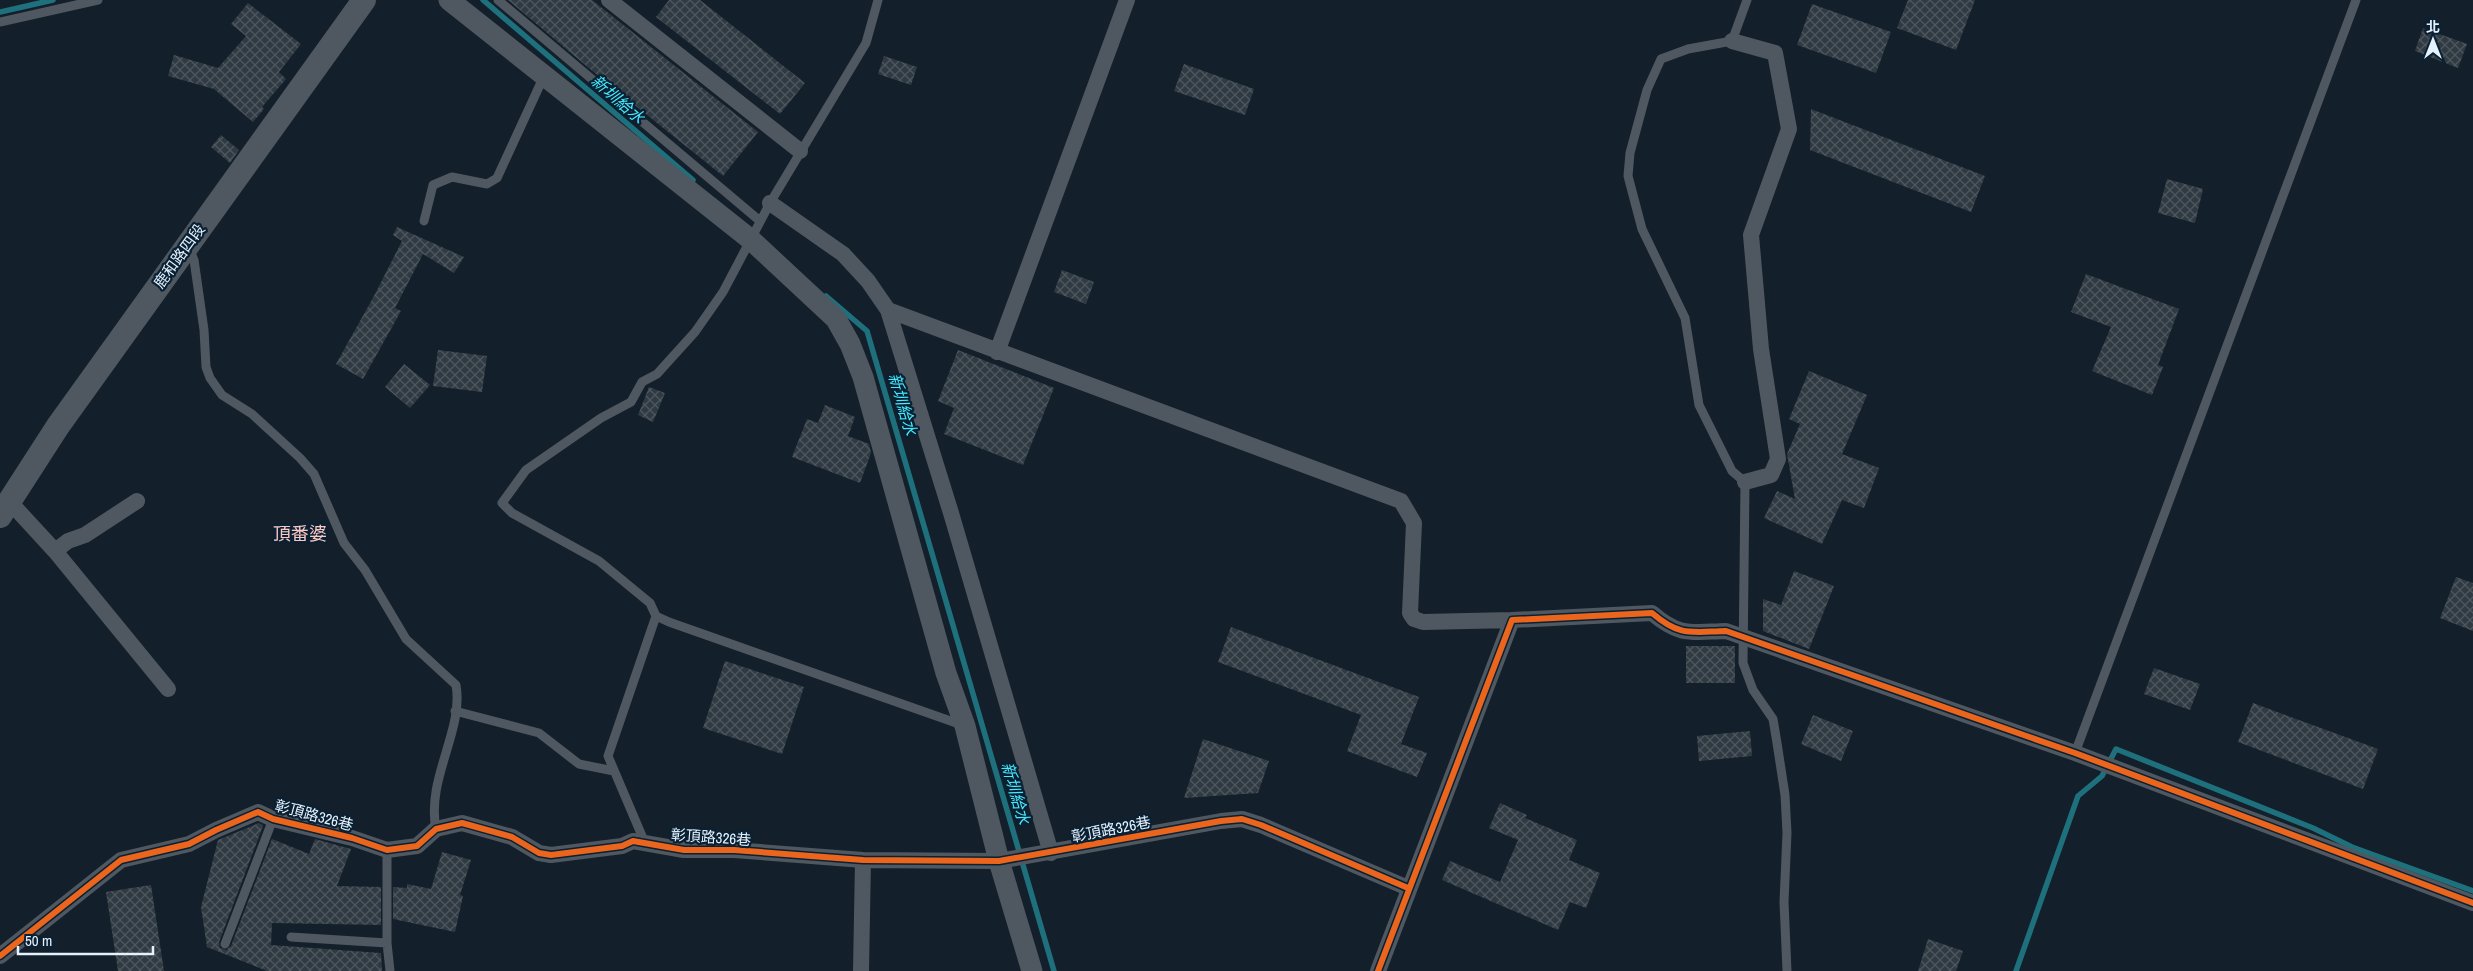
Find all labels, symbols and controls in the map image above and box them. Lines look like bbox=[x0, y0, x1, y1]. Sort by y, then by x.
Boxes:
north arrow bbox=[2408, 15, 2458, 65]
text: 北 bbox=[2426, 18, 2440, 36]
water label: 新圳給水 bbox=[587, 70, 650, 129]
street label: 鹿和路四段 bbox=[148, 219, 210, 293]
water label: 新圳給水 bbox=[884, 370, 923, 439]
district label: 頂番婆 bbox=[273, 521, 327, 546]
water label: 新圳給水 bbox=[997, 759, 1036, 828]
street label: 彰頂路326巷 bbox=[272, 794, 356, 836]
street label: 彰頂路326巷 bbox=[1069, 811, 1153, 847]
street label: 彰頂路326巷 bbox=[670, 824, 752, 850]
scale bar bbox=[18, 924, 152, 956]
text: 50 m bbox=[25, 930, 52, 951]

